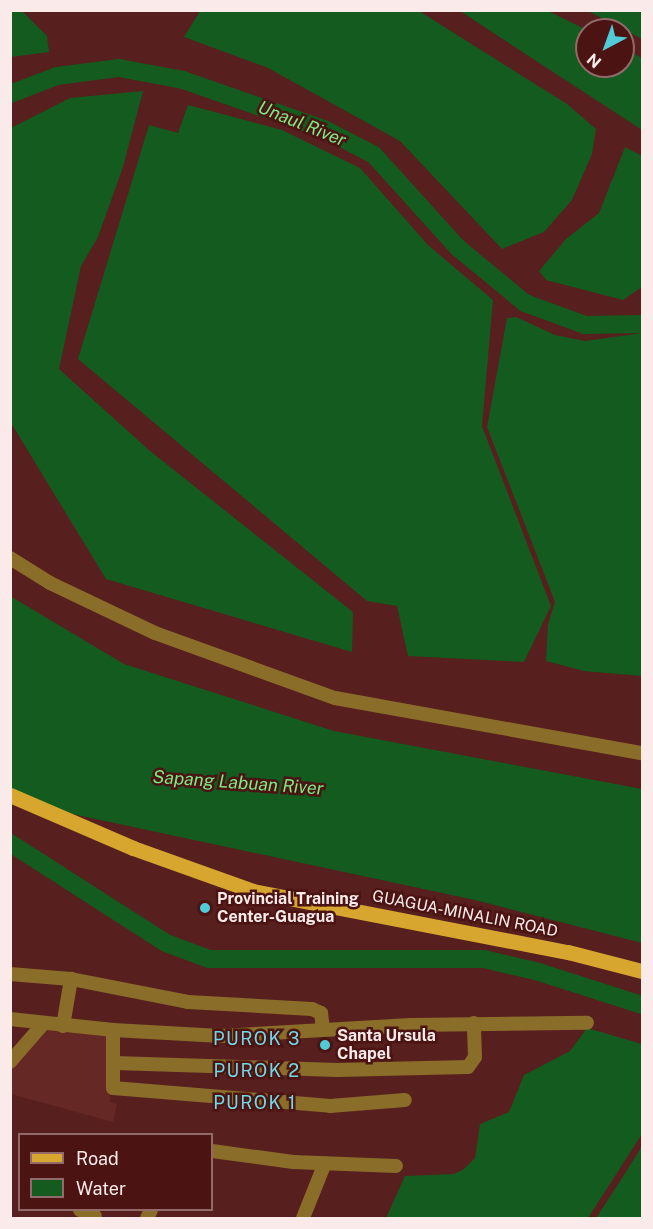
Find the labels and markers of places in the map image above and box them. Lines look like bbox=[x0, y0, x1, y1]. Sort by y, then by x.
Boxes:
place label: Provincial Training Center-Guagua bbox=[217, 889, 359, 927]
marker: Provincial Training Center-Guagua bbox=[198, 901, 212, 915]
place label: Santa Ursula Chapel bbox=[337, 1026, 436, 1064]
marker: Santa Ursula Chapel bbox=[318, 1038, 332, 1052]

